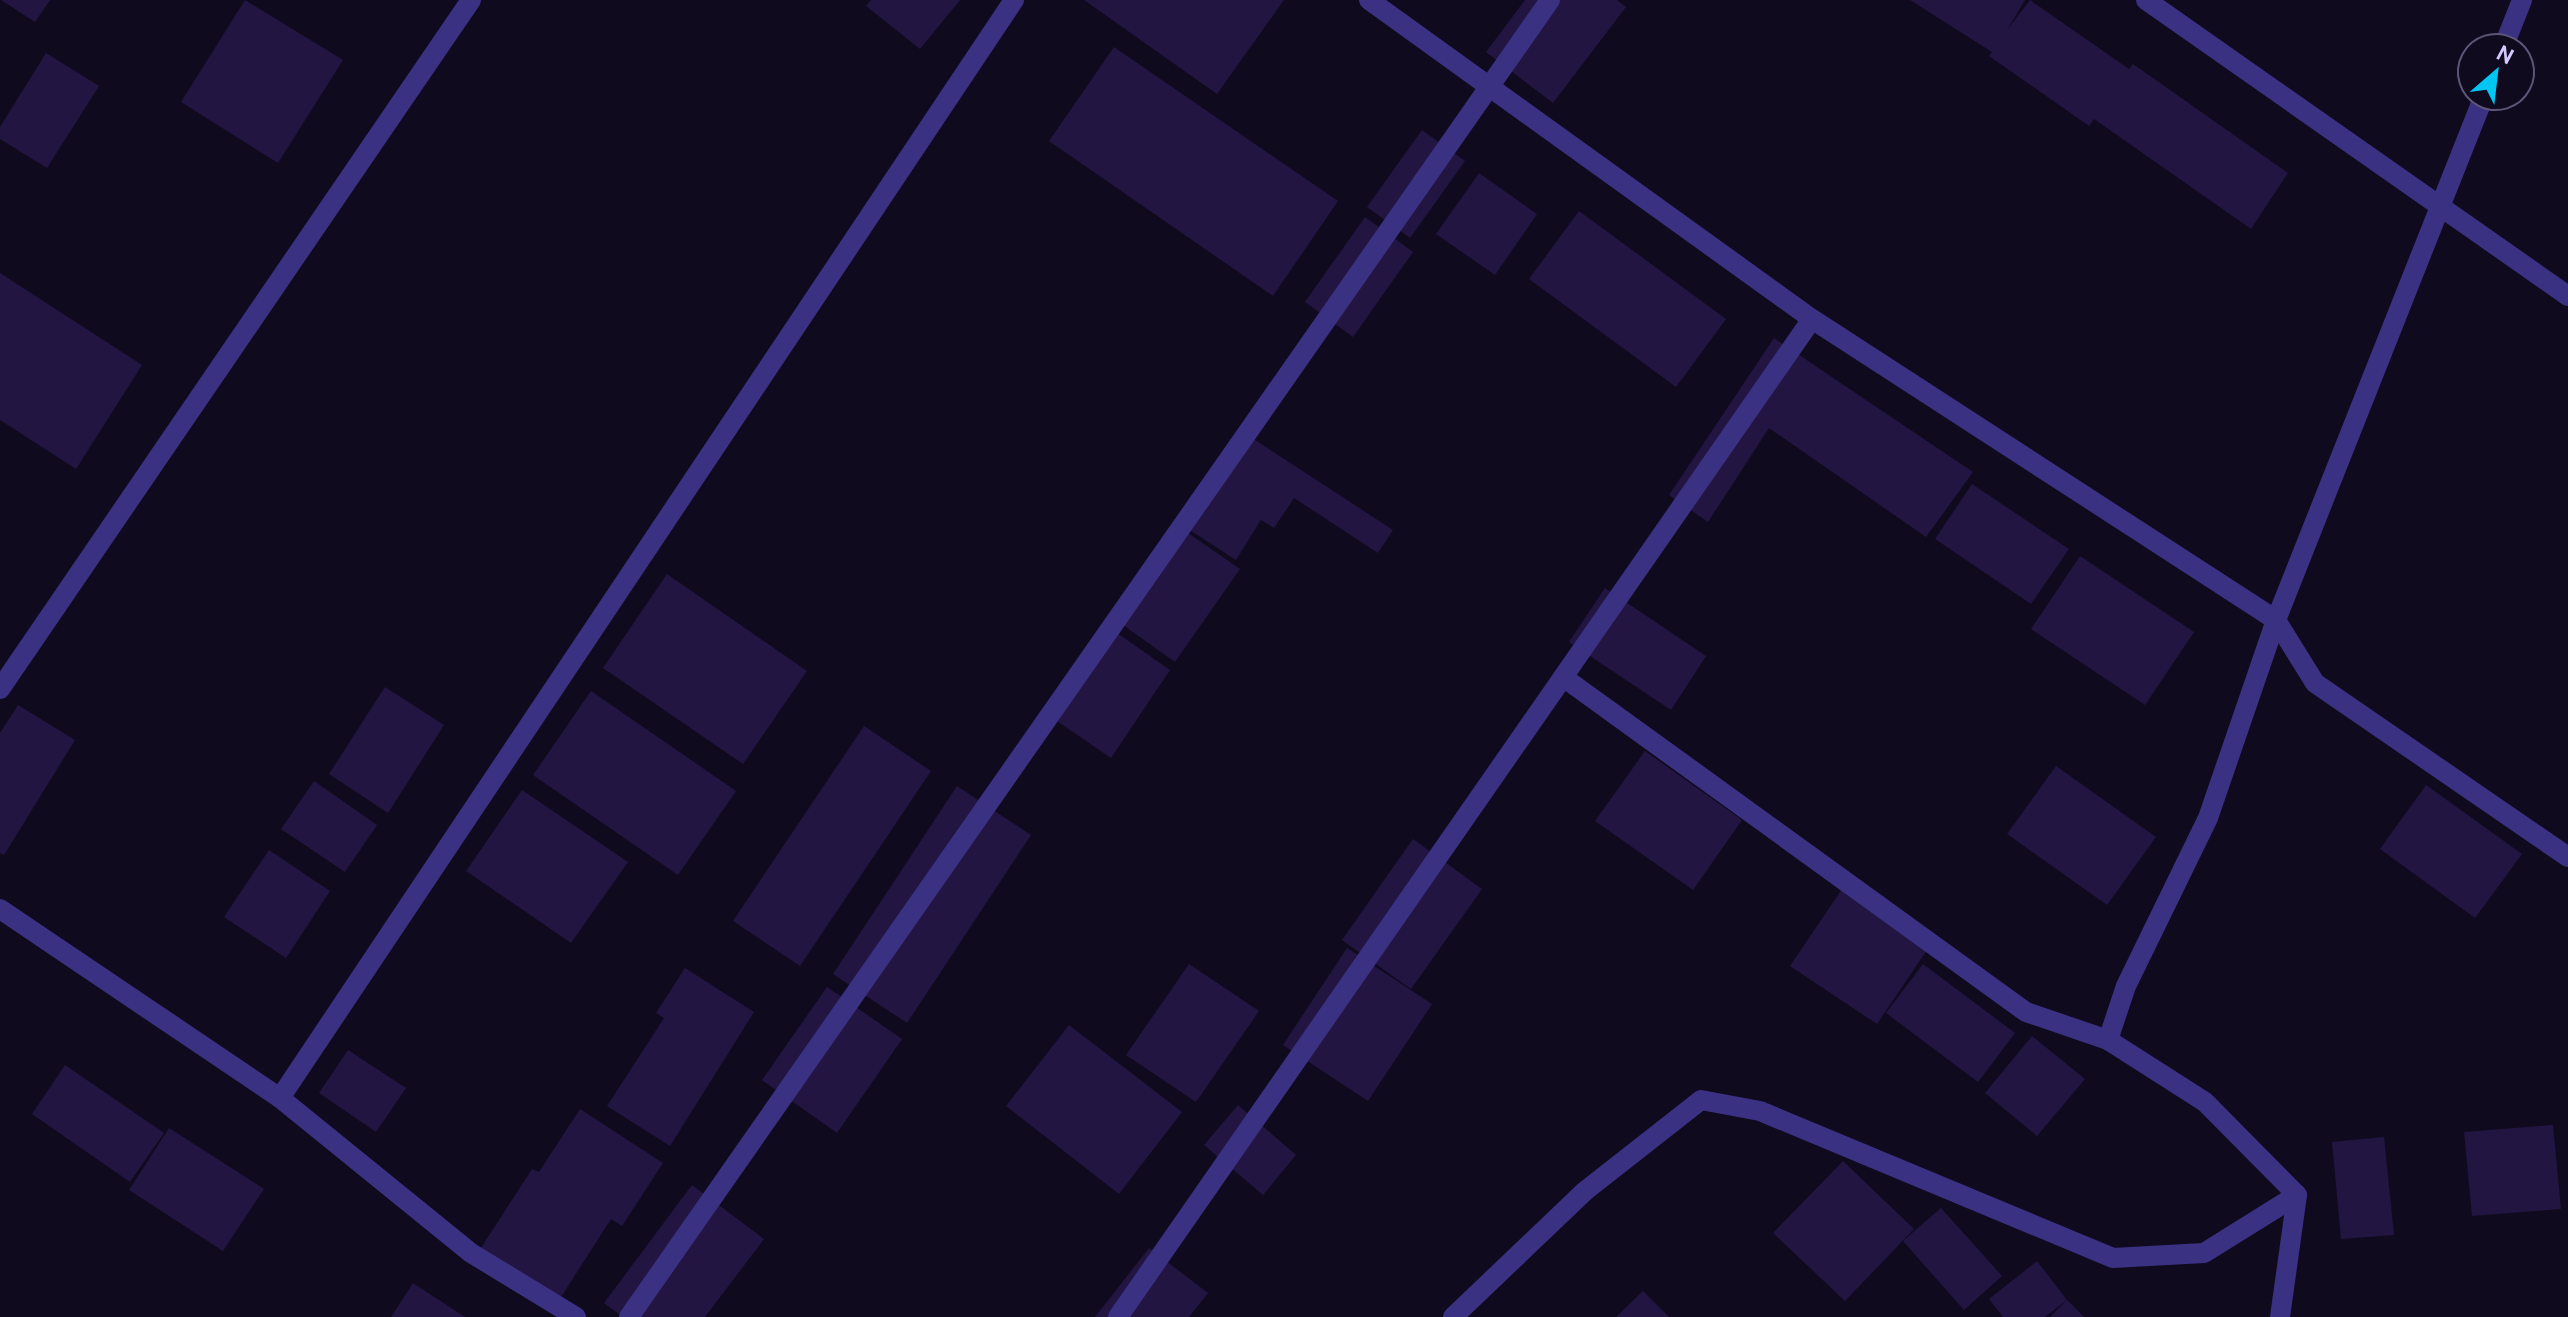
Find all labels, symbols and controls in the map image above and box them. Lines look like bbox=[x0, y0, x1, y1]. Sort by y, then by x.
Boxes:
north arrow bbox=[2456, 32, 2536, 112]
text: N bbox=[2492, 39, 2518, 70]

